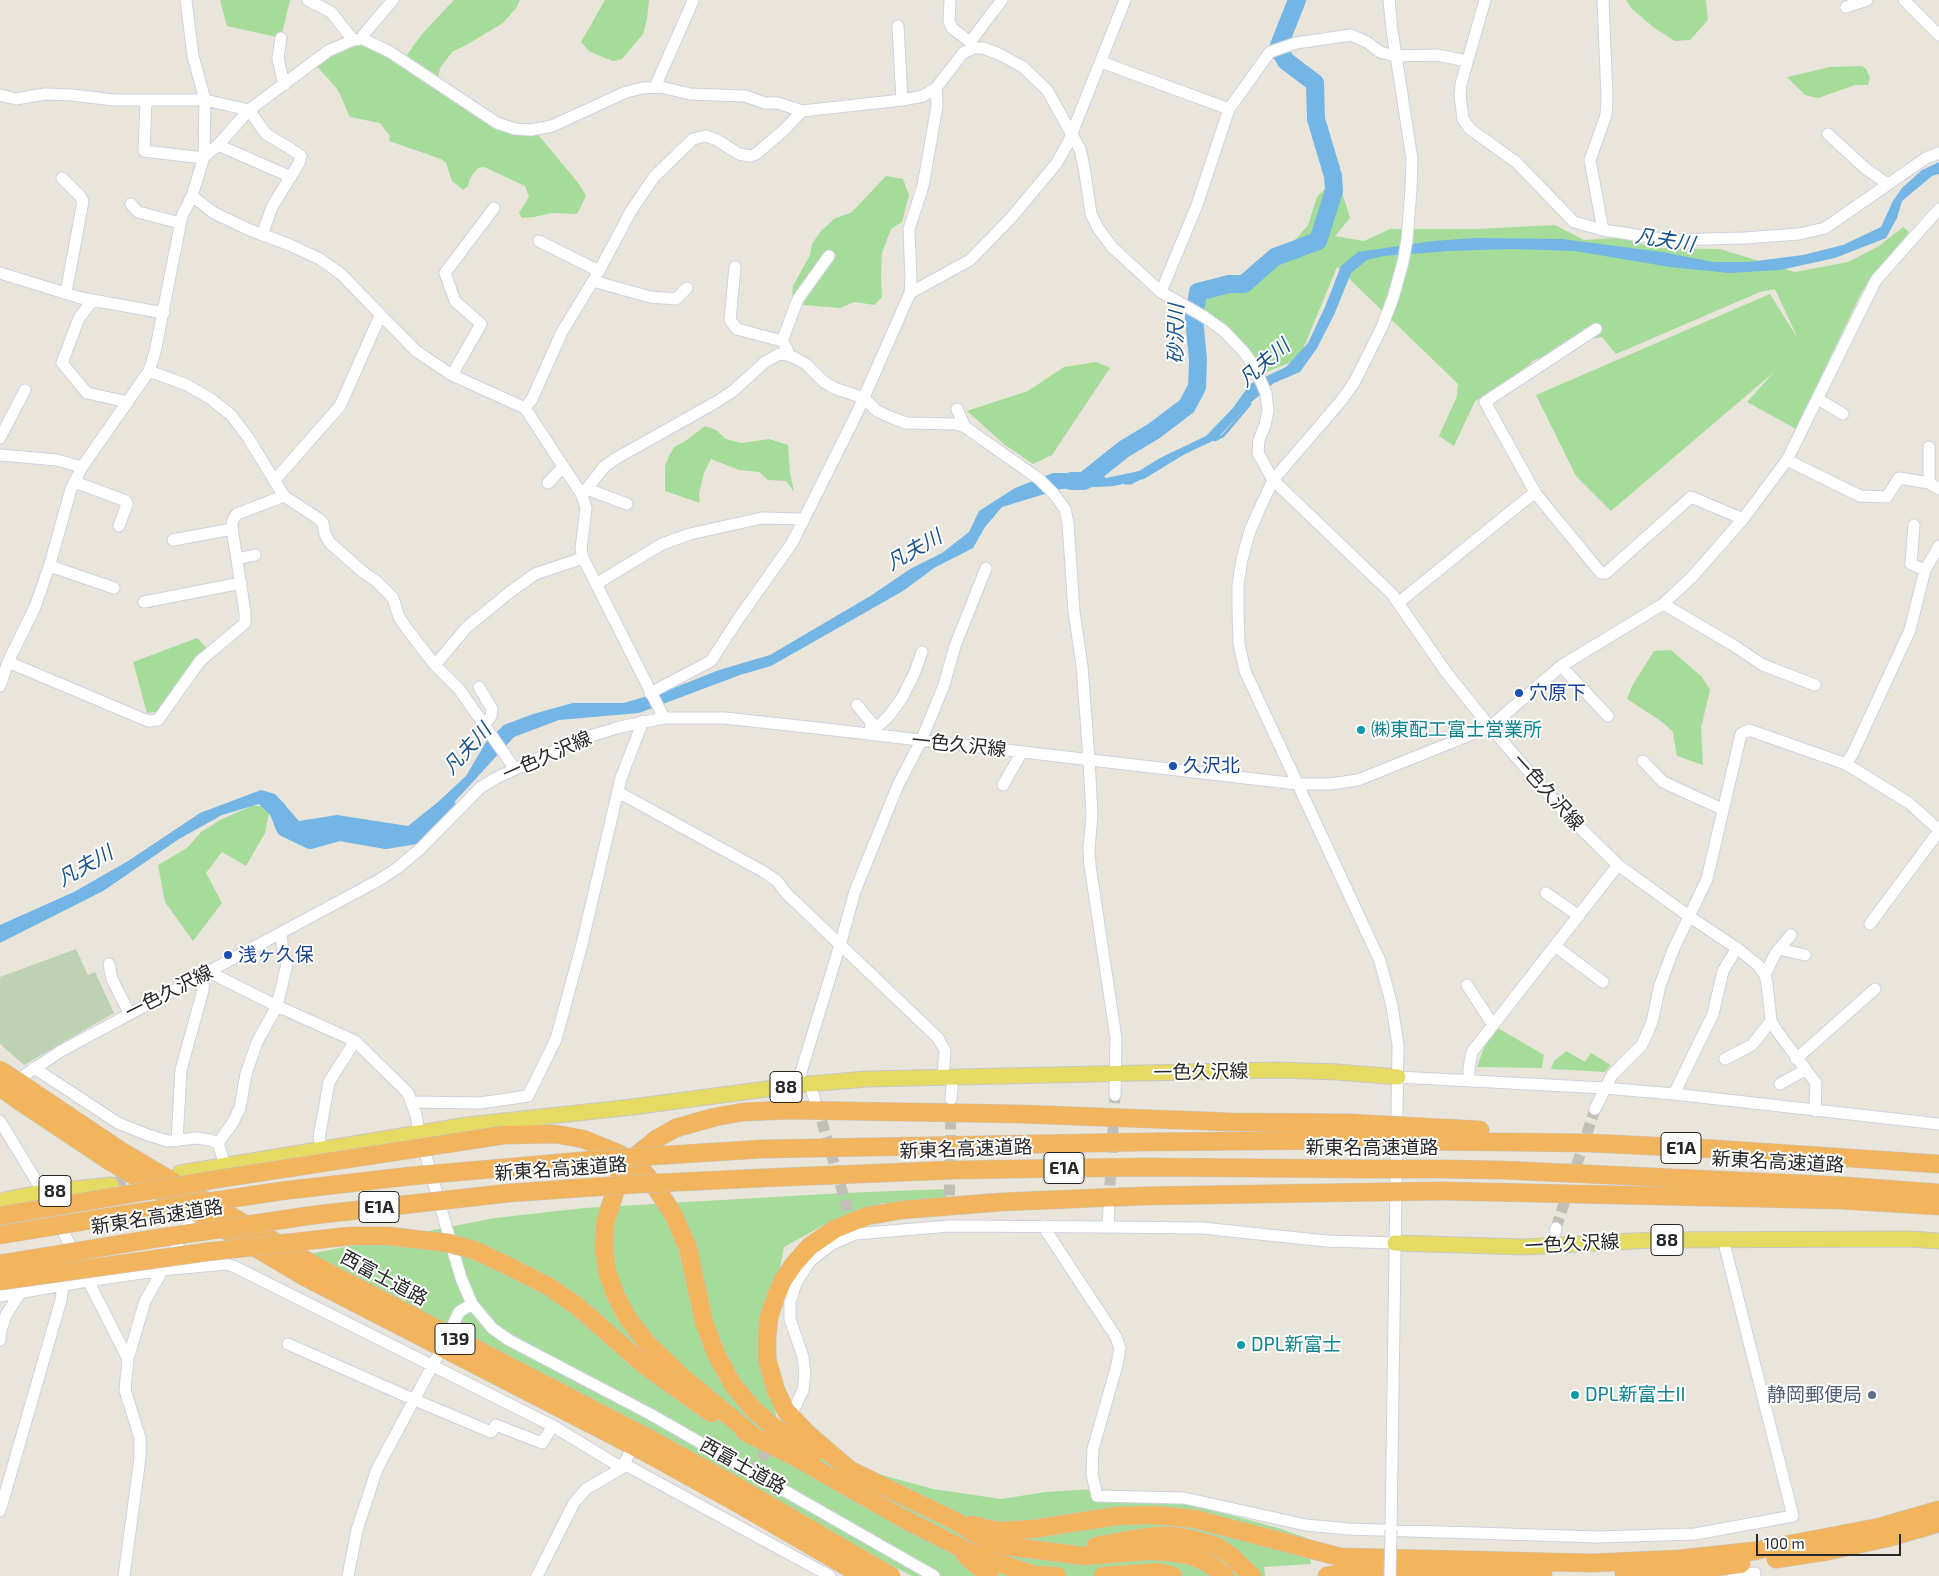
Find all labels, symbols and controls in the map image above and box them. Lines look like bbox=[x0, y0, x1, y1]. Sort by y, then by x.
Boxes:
water label: 凡夫川 bbox=[1633, 223, 1697, 257]
water label: 砂沢川 bbox=[1163, 304, 1189, 364]
water label: 凡夫川 bbox=[1233, 334, 1295, 392]
water label: 凡夫川 bbox=[882, 525, 946, 575]
place label: 穴原下 bbox=[1529, 682, 1586, 704]
marker: 穴原下 bbox=[1513, 687, 1525, 699]
water label: 凡夫川 bbox=[438, 719, 496, 779]
place label: ㈱東配工富士営業所 bbox=[1371, 719, 1542, 741]
marker: ㈱東配工富士営業所 bbox=[1355, 724, 1367, 736]
street label: 一色久沢線 bbox=[499, 726, 595, 786]
street label: 一色久沢線 bbox=[911, 729, 1007, 761]
street label: 一色久沢線 bbox=[1508, 749, 1588, 835]
place label: 久沢北 bbox=[1183, 755, 1240, 777]
marker: 久沢北 bbox=[1167, 760, 1179, 772]
water label: 凡夫川 bbox=[53, 841, 117, 891]
place label: 浅ヶ久保 bbox=[238, 944, 314, 966]
marker: 浅ヶ久保 bbox=[222, 949, 234, 961]
street label: 一色久沢線 bbox=[122, 960, 216, 1024]
street label: 一色久沢線 bbox=[1153, 1060, 1249, 1084]
road number: 88 bbox=[770, 1072, 802, 1102]
road number: E1A bbox=[1661, 1132, 1701, 1164]
street label: 新東名高速道路 bbox=[899, 1135, 1033, 1163]
street label: 新東名高速道路 bbox=[1306, 1137, 1438, 1159]
street label: 新東名高速道路 bbox=[1711, 1147, 1845, 1177]
road number: E1A bbox=[1044, 1152, 1084, 1184]
street label: 新東名高速道路 bbox=[494, 1153, 628, 1185]
road number: 88 bbox=[39, 1176, 71, 1206]
road number: E1A bbox=[359, 1192, 399, 1222]
street label: 新東名高速道路 bbox=[90, 1195, 224, 1239]
road number: 88 bbox=[1651, 1224, 1683, 1256]
street label: 一色久沢線 bbox=[1524, 1230, 1620, 1258]
street label: 西富士道路 bbox=[337, 1246, 431, 1310]
road number: 139 bbox=[435, 1324, 475, 1355]
place label: DPL新富士 bbox=[1251, 1334, 1342, 1356]
marker: DPL新富士 bbox=[1235, 1339, 1247, 1351]
place label: DPL新富士II bbox=[1585, 1384, 1686, 1406]
place label: 静岡郵便局 bbox=[1767, 1384, 1862, 1406]
marker: DPL新富士II bbox=[1569, 1389, 1581, 1401]
marker: 静岡郵便局 bbox=[1866, 1389, 1878, 1401]
street label: 西富士道路 bbox=[696, 1433, 790, 1499]
scale bar bbox=[1759, 1524, 1904, 1556]
text: 100 m bbox=[1764, 1534, 1805, 1552]

